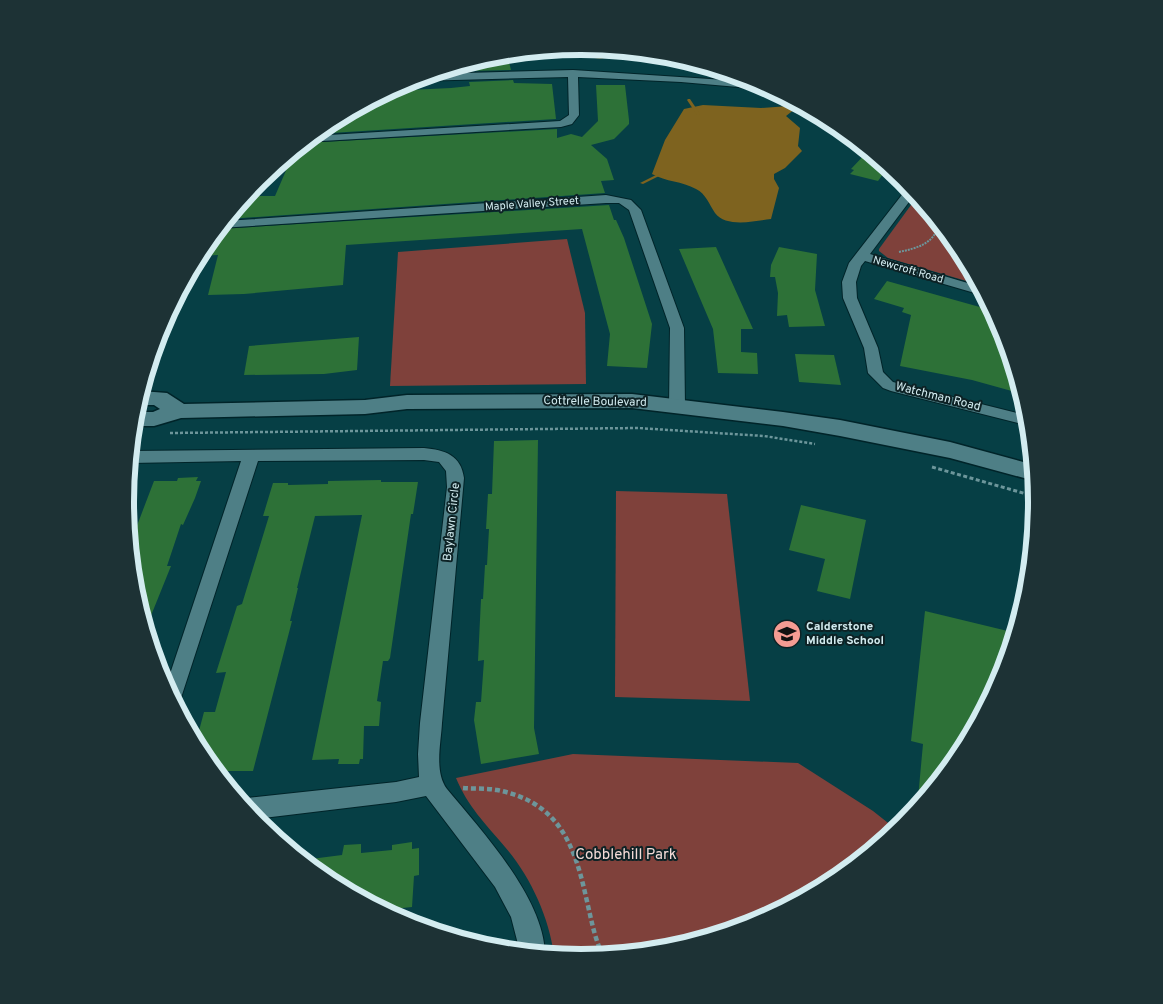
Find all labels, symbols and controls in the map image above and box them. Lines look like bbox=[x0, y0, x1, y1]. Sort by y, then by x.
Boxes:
street label: Maple Valley Street bbox=[485, 194, 579, 214]
street label: Newcroft Road bbox=[871, 253, 945, 287]
street label: Watchman Road bbox=[894, 379, 982, 415]
street label: Cottrelle Boulevard bbox=[543, 393, 647, 411]
street label: Baylawn Circle bbox=[440, 482, 464, 562]
school or university icon: Calderstone Middle School bbox=[772, 619, 802, 649]
place label: Calderstone Middle School bbox=[806, 619, 884, 649]
park label: Cobblehill Park bbox=[575, 846, 677, 865]

